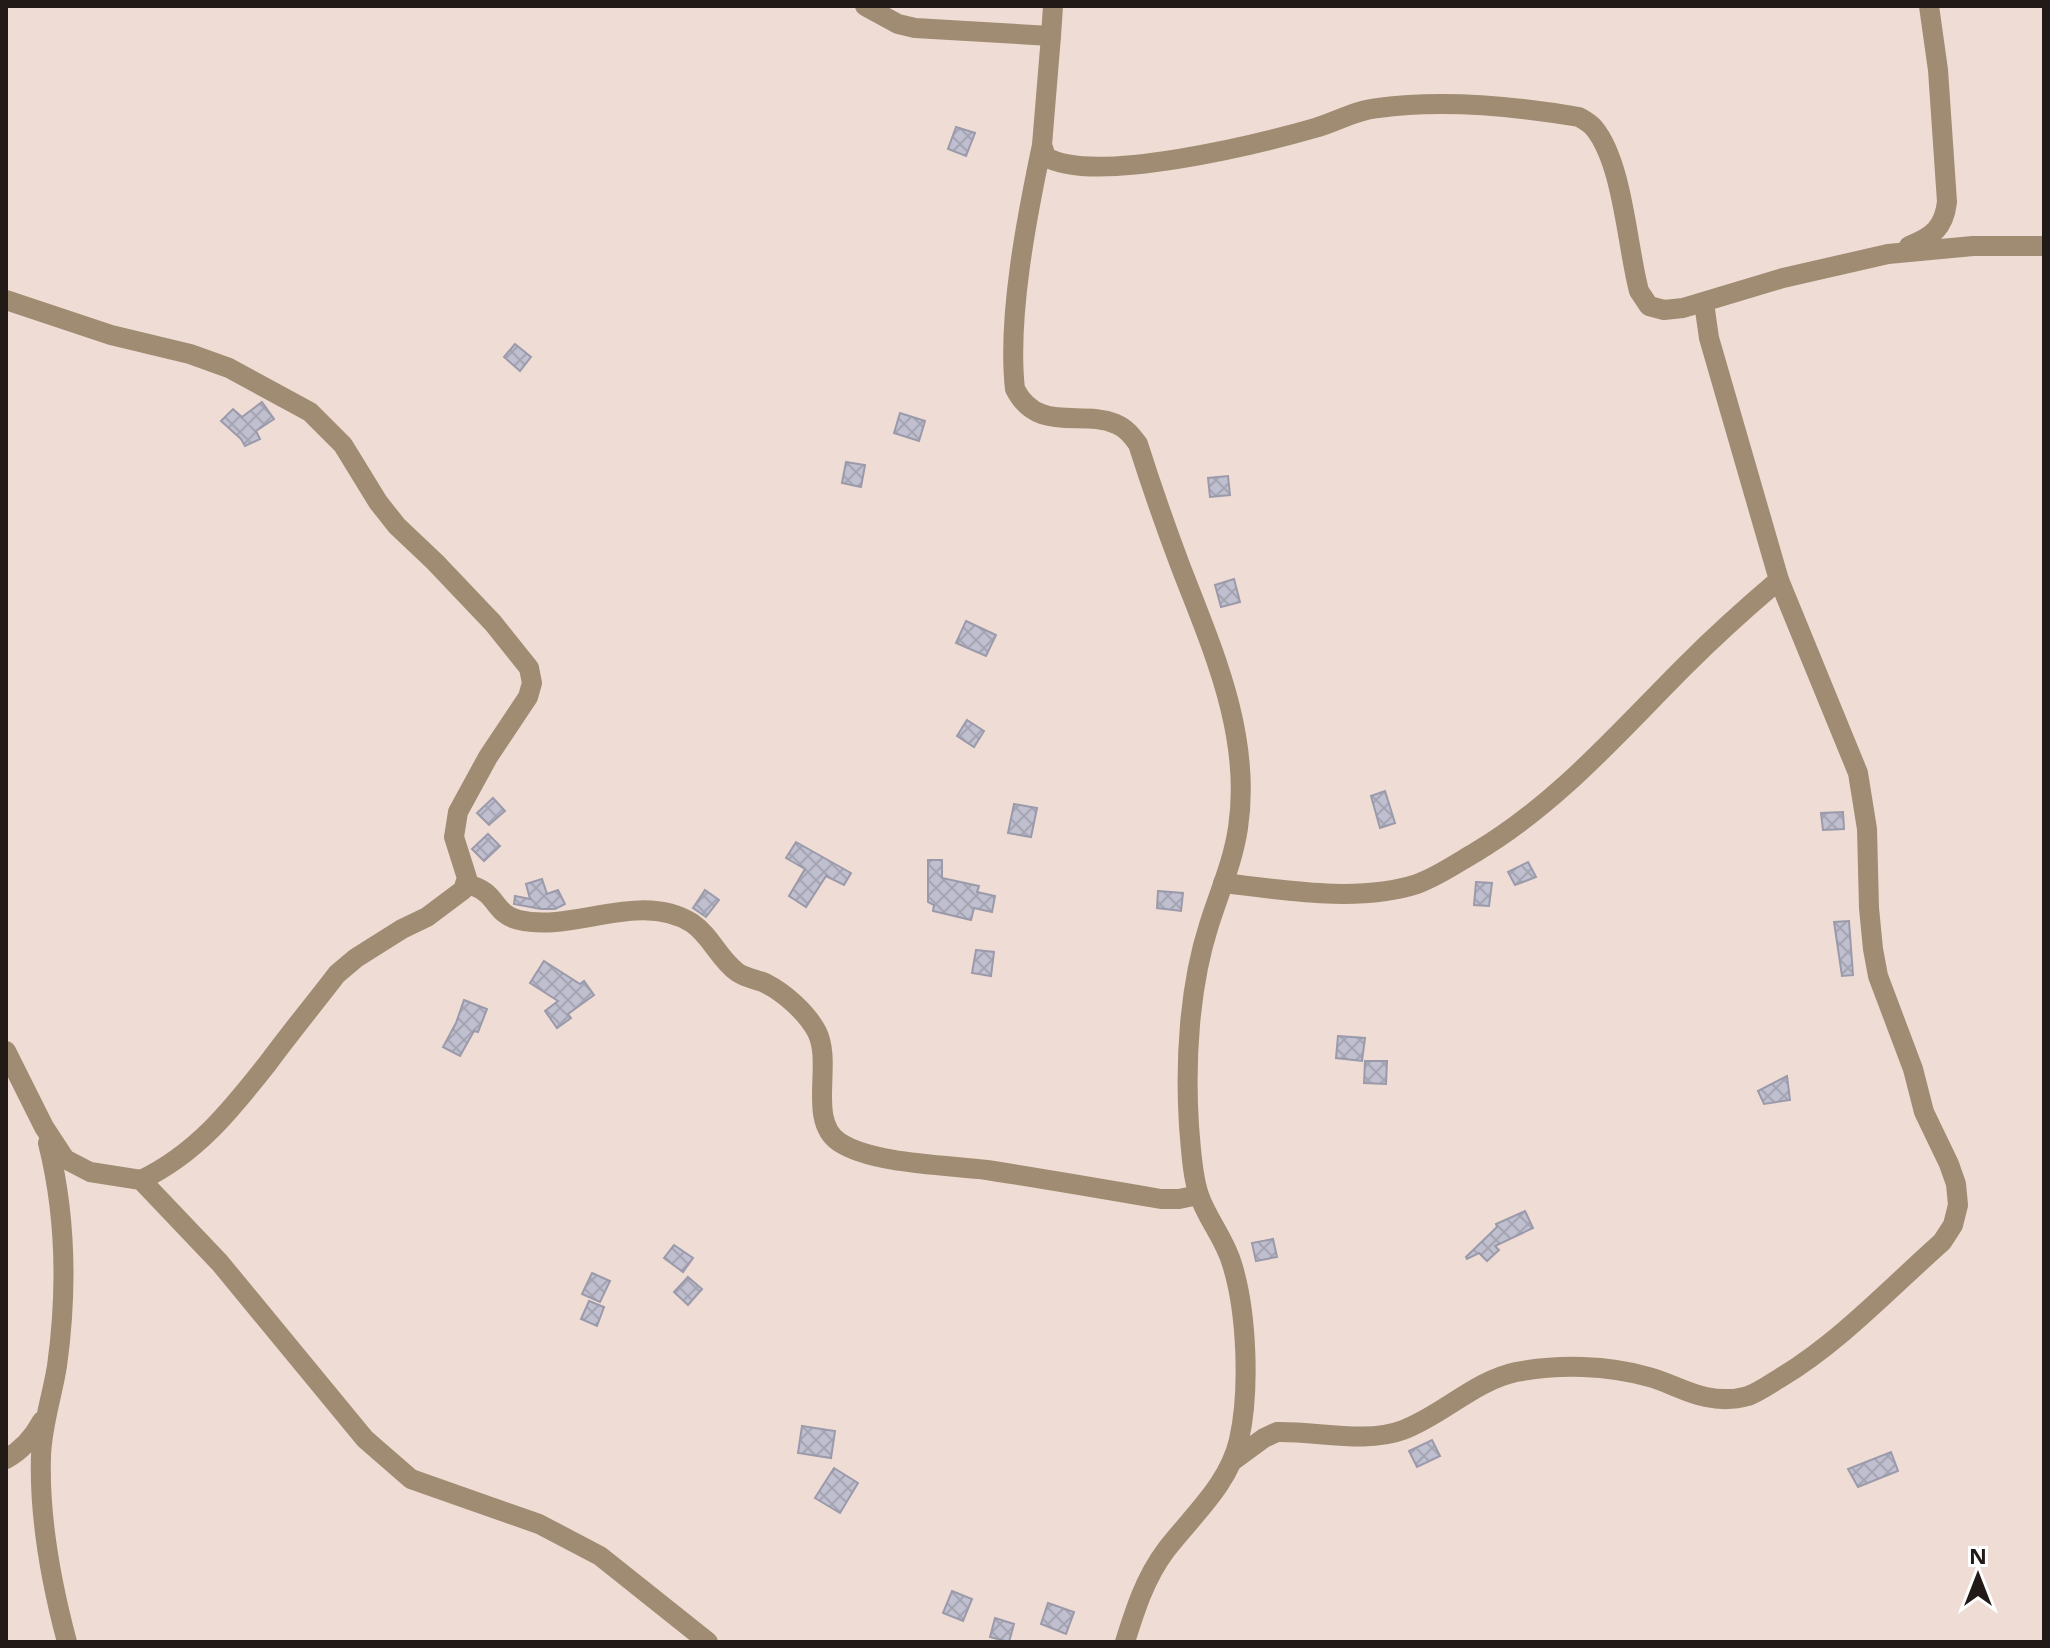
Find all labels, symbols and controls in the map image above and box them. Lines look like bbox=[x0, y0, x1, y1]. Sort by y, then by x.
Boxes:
north arrow bbox=[1938, 1536, 2018, 1616]
text: N bbox=[1969, 1540, 1987, 1570]

